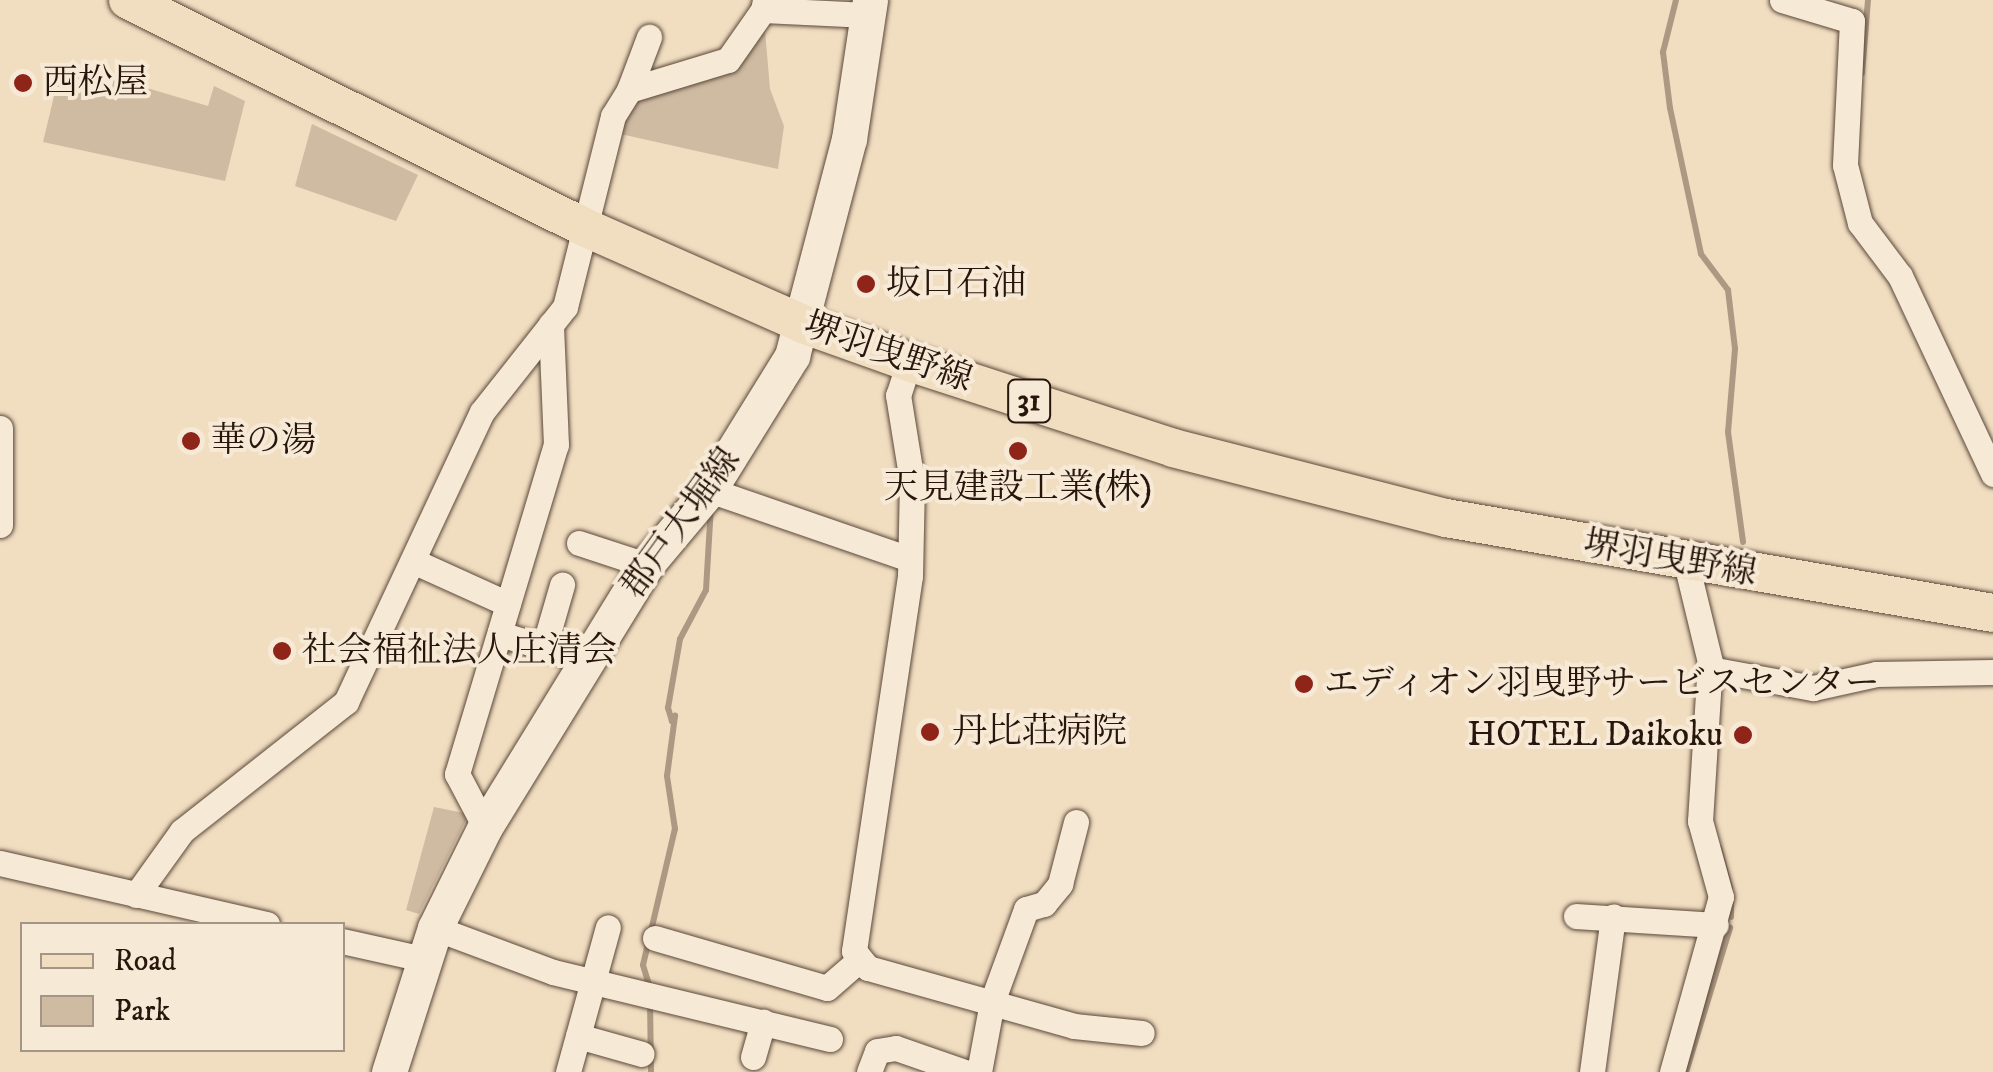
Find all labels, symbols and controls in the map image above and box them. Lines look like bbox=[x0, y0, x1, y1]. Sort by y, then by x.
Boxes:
place label: 西松屋 bbox=[43, 62, 148, 104]
marker: 西松屋 bbox=[12, 72, 34, 94]
place label: 坂口石油 bbox=[886, 263, 1026, 305]
marker: 坂口石油 bbox=[855, 273, 877, 295]
street label: 堺羽曳野線 bbox=[798, 305, 978, 401]
road number: 31 bbox=[1006, 374, 1052, 428]
place label: 華の湯 bbox=[211, 420, 316, 462]
marker: 華の湯 bbox=[180, 430, 202, 452]
street label: 郡戸大堀線 bbox=[613, 440, 749, 606]
marker: 天見建設工業(株) bbox=[1007, 440, 1029, 462]
place label: 天見建設工業(株) bbox=[884, 467, 1152, 509]
street label: 堺羽曳野線 bbox=[1580, 523, 1760, 595]
place label: 社会福祉法人庄清会 bbox=[302, 630, 617, 672]
marker: 社会福祉法人庄清会 bbox=[271, 640, 293, 662]
place label: エディオン羽曳野サービスセンター bbox=[1324, 663, 1884, 705]
marker: エディオン羽曳野サービスセンター bbox=[1293, 673, 1315, 695]
place label: 丹比荘病院 bbox=[952, 711, 1127, 753]
place label: HOTEL Daikoku bbox=[1467, 714, 1723, 756]
marker: 丹比荘病院 bbox=[917, 719, 943, 745]
marker: HOTEL Daikoku bbox=[1732, 724, 1754, 746]
legend bbox=[20, 922, 345, 1052]
text: Road bbox=[114, 943, 176, 980]
text: Park bbox=[114, 993, 170, 1030]

